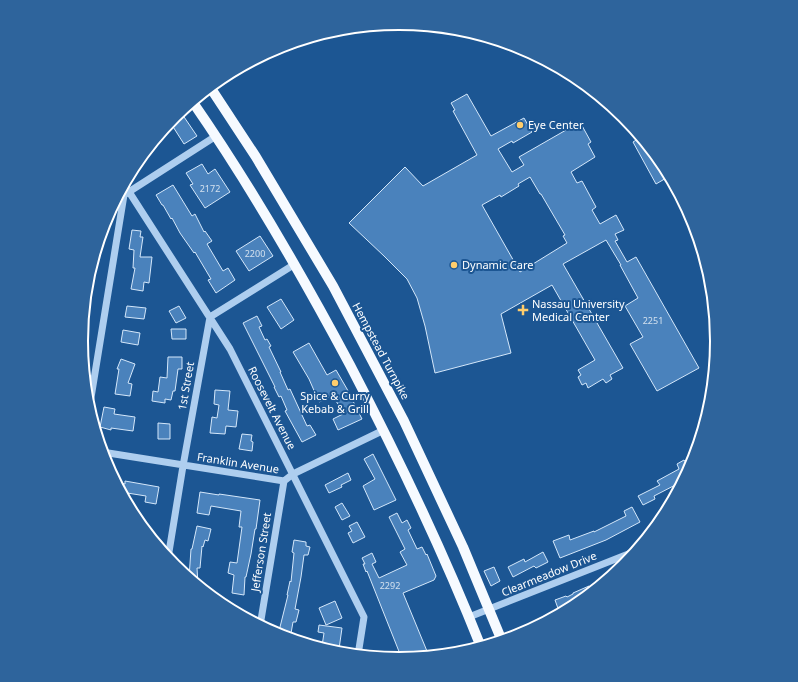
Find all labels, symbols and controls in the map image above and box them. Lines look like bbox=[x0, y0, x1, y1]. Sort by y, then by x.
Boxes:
place label: Eye Center bbox=[528, 117, 584, 132]
marker: Eye Center bbox=[515, 120, 525, 130]
house number: 2172 bbox=[200, 182, 220, 195]
house number: 2200 bbox=[245, 247, 265, 260]
place label: Dynamic Care bbox=[462, 257, 534, 272]
marker: Dynamic Care bbox=[449, 260, 459, 270]
place label: Nassau University Medical Center bbox=[532, 296, 625, 324]
street label: Hempstead Turnpike bbox=[349, 300, 413, 402]
marker: Nassau University Medical Center bbox=[517, 304, 529, 316]
house number: 2251 bbox=[643, 314, 663, 327]
street label: 1st Street bbox=[174, 360, 197, 411]
street label: Roosevelt Avenue bbox=[245, 364, 300, 452]
marker: Spice & Curry Kebab & Grill bbox=[330, 378, 340, 388]
place label: Spice & Curry Kebab & Grill bbox=[300, 388, 370, 416]
street label: Franklin Avenue bbox=[196, 449, 280, 476]
street label: Jefferson Street bbox=[247, 511, 274, 594]
street label: Clearmeadow Drive bbox=[499, 548, 599, 599]
house number: 2292 bbox=[380, 579, 400, 592]

